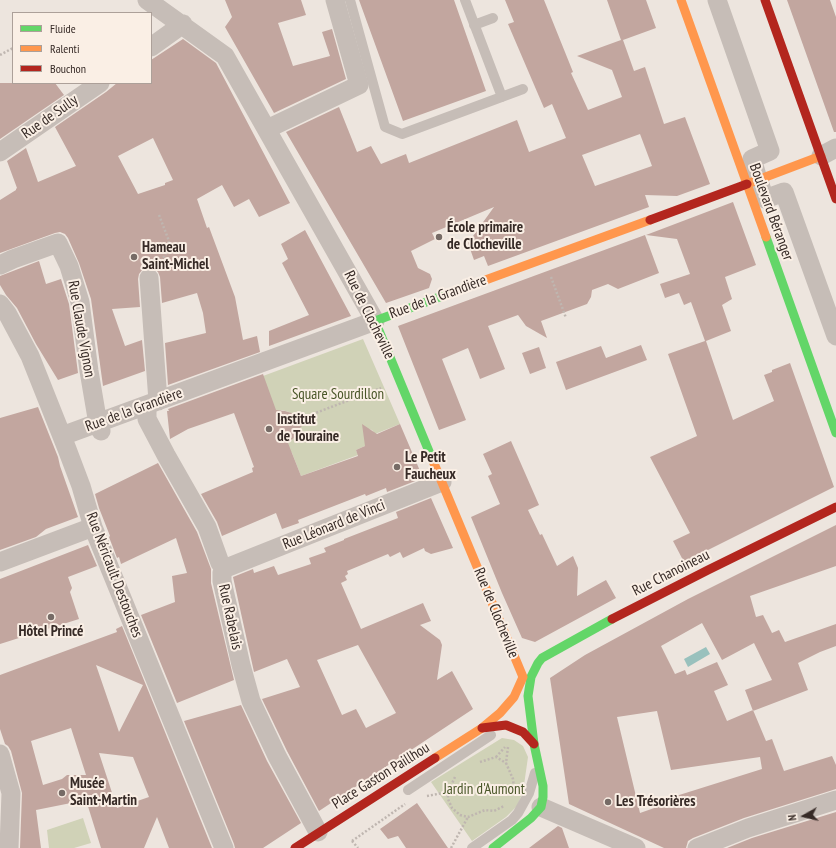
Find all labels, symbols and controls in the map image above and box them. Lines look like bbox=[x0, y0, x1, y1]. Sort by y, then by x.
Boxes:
legend bbox=[12, 12, 152, 84]
text: Fluide bbox=[50, 21, 76, 36]
text: Ralenti bbox=[50, 41, 79, 56]
text: Bouchon bbox=[50, 61, 86, 76]
street label: Rue de Sully bbox=[18, 91, 82, 143]
street label: Boulevard Béranger bbox=[745, 161, 797, 263]
place label: École primaire de Clocheville bbox=[447, 219, 523, 254]
marker: École primaire de Clocheville bbox=[434, 232, 444, 242]
place label: Hameau Saint-Michel bbox=[142, 239, 209, 274]
marker: Hameau Saint-Michel bbox=[129, 252, 139, 262]
street label: Rue de Clocheville bbox=[340, 268, 398, 362]
street label: Rue de la Grandière bbox=[387, 271, 489, 323]
street label: Rue Claude Vignon bbox=[64, 279, 98, 379]
street label: Rue de la Grandière bbox=[83, 384, 185, 436]
park label: Square Sourdillon bbox=[292, 386, 384, 404]
place label: Institut de Touraine bbox=[277, 411, 339, 446]
marker: Institut de Touraine bbox=[264, 424, 274, 434]
place label: Le Petit Faucheux bbox=[405, 449, 456, 484]
marker: Le Petit Faucheux bbox=[392, 462, 402, 472]
street label: Rue Léonard de Vinci bbox=[280, 496, 388, 554]
street label: Rue Néricault Destouches bbox=[82, 510, 146, 640]
street label: Rue Chanoineau bbox=[629, 546, 713, 600]
street label: Rue de Clocheville bbox=[470, 565, 522, 661]
street label: Rue Rabelais bbox=[214, 582, 246, 652]
marker: Hôtel Princé bbox=[46, 612, 56, 622]
place label: Hôtel Princé bbox=[19, 623, 83, 641]
street label: Place Gaston Paillhou bbox=[329, 739, 433, 813]
place label: Musée Saint-Martin bbox=[70, 775, 137, 810]
park label: Jardin d'Aumont bbox=[443, 781, 525, 799]
marker: Musée Saint-Martin bbox=[57, 788, 67, 798]
place label: Les Trésorières bbox=[616, 793, 696, 811]
north arrow bbox=[784, 796, 824, 836]
marker: Les Trésorières bbox=[603, 797, 613, 807]
text: N bbox=[785, 814, 799, 822]

